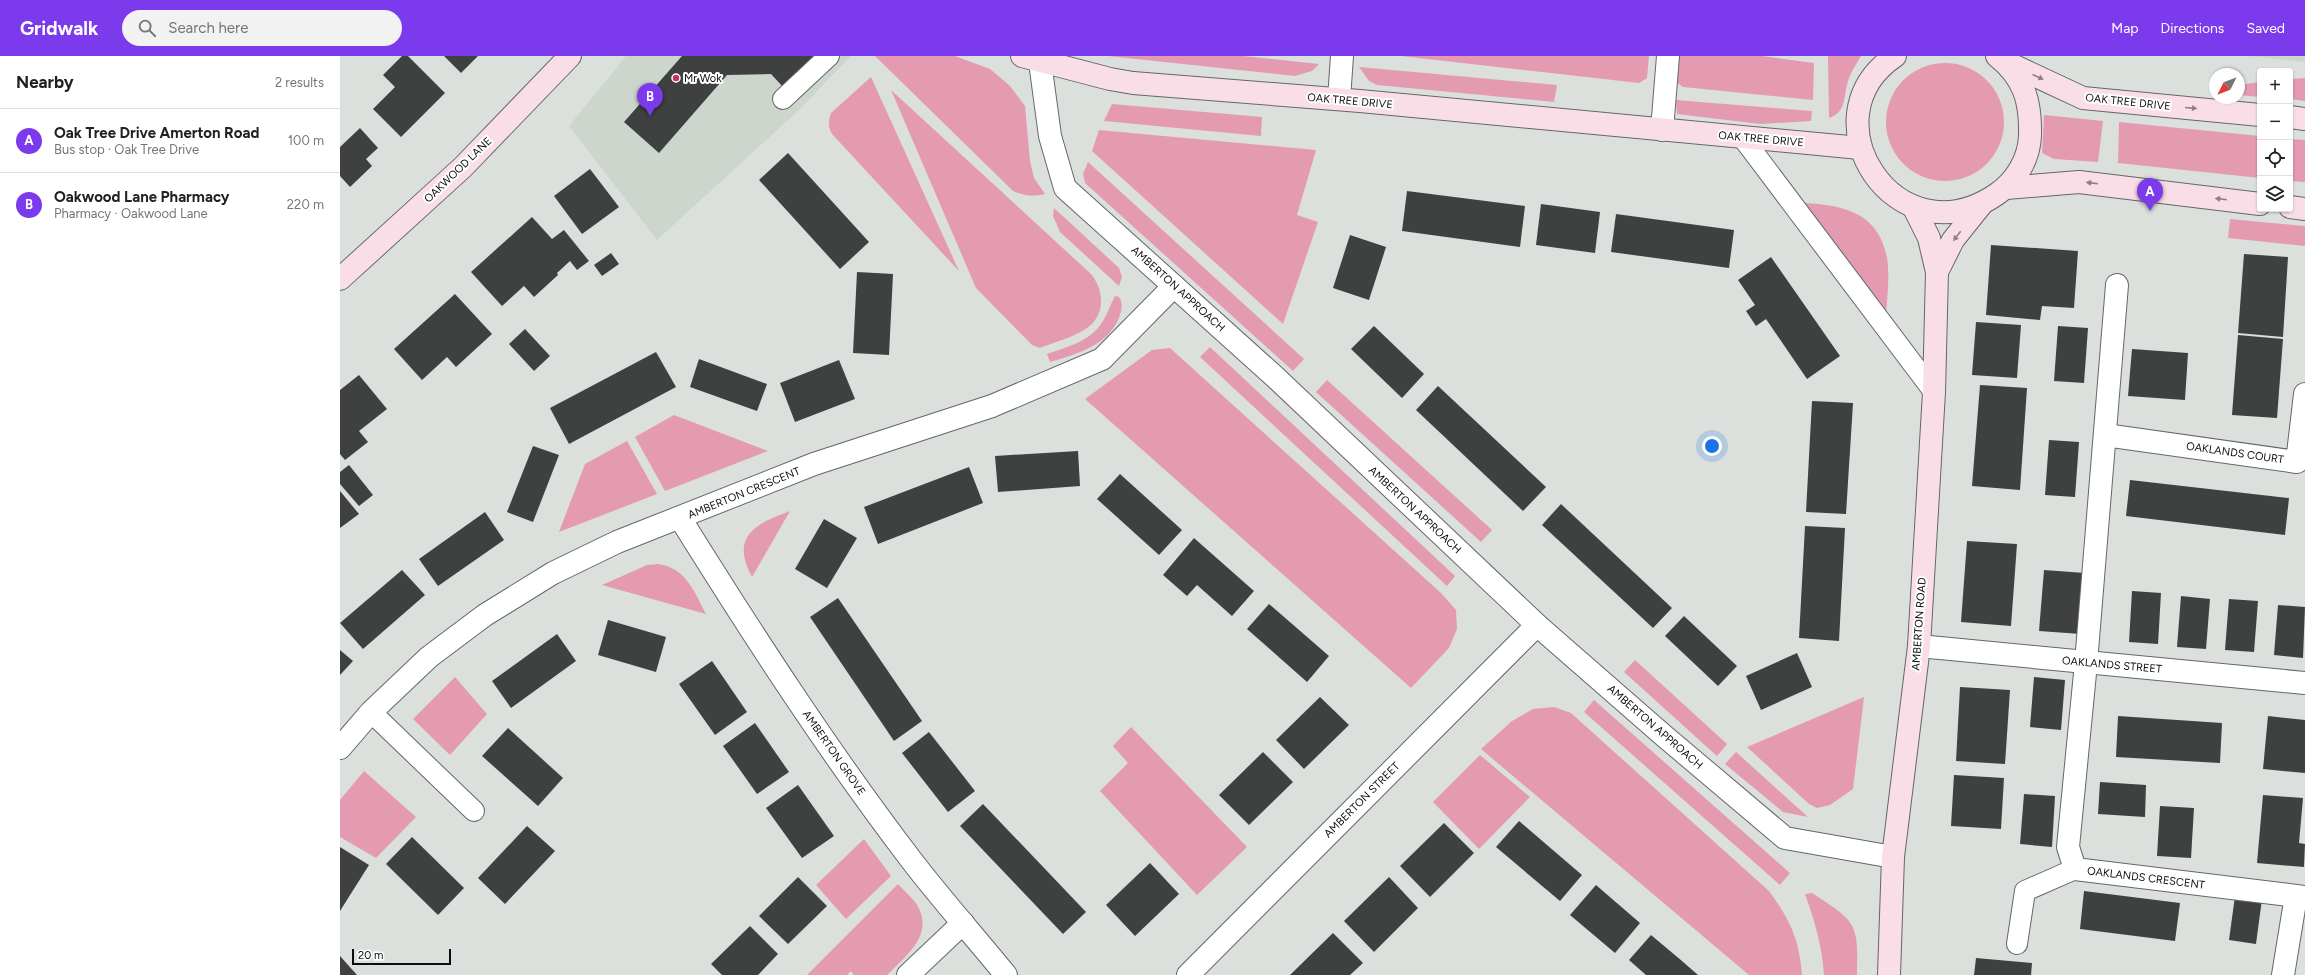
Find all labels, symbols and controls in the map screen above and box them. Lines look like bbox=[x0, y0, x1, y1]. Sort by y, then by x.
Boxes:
search box bbox=[122, 10, 402, 46]
text: Gridwalk bbox=[20, 17, 98, 40]
icon: search bbox=[136, 17, 158, 39]
text: Search here bbox=[168, 19, 248, 37]
text: Map bbox=[2111, 20, 2139, 37]
text: Directions bbox=[2161, 20, 2224, 37]
text: Saved bbox=[2246, 20, 2285, 37]
north arrow bbox=[2209, 68, 2245, 104]
map controls bbox=[2257, 68, 2293, 212]
button: + bbox=[2257, 68, 2293, 104]
text: Nearby bbox=[16, 72, 74, 92]
place label: Mr Wok bbox=[684, 72, 722, 85]
marker: Mr Wok bbox=[671, 73, 681, 83]
one-way arrow bbox=[2033, 74, 2044, 80]
text: 2 results bbox=[275, 75, 324, 90]
pin: B bbox=[637, 83, 663, 116]
street label: OAK TREE DRIVE bbox=[1307, 91, 1393, 111]
street label: OAK TREE DRIVE bbox=[2085, 91, 2171, 113]
button: − bbox=[2257, 104, 2293, 140]
one-way arrow bbox=[2185, 105, 2197, 112]
text: Oak Tree Drive Amerton Road bbox=[54, 124, 259, 142]
street label: OAK TREE DRIVE bbox=[1718, 129, 1804, 149]
text: A bbox=[24, 133, 34, 148]
text: 100 m bbox=[288, 133, 324, 148]
street label: OAKWOOD LANE bbox=[422, 134, 494, 206]
button: locate bbox=[2257, 140, 2293, 176]
text: Bus stop · Oak Tree Drive bbox=[54, 142, 199, 157]
button: layers bbox=[2257, 176, 2293, 212]
pin: A bbox=[2137, 178, 2163, 211]
one-way arrow bbox=[2086, 180, 2098, 187]
text: Oakwood Lane Pharmacy bbox=[54, 188, 229, 206]
one-way arrow bbox=[2215, 196, 2227, 202]
text: B bbox=[25, 197, 33, 212]
text: 220 m bbox=[287, 197, 324, 212]
text: Pharmacy · Oakwood Lane bbox=[54, 206, 208, 221]
one-way arrow bbox=[1953, 230, 1961, 241]
street label: AMBERTON APPROACH bbox=[1128, 243, 1228, 335]
your location bbox=[1702, 436, 1722, 456]
street label: OAKLANDS COURT bbox=[2185, 440, 2285, 466]
street label: AMBERTON APPROACH bbox=[1366, 464, 1464, 556]
street label: AMBERTON CRESCENT bbox=[686, 465, 802, 521]
street label: AMBERTON ROAD bbox=[1909, 577, 1929, 671]
street label: OAKLANDS STREET bbox=[2062, 654, 2162, 676]
street label: AMBERTON APPROACH bbox=[1605, 682, 1705, 772]
street label: AMBERTON GROVE bbox=[800, 708, 868, 798]
street label: AMBERTON STREET bbox=[1322, 760, 1402, 840]
street label: OAKLANDS CRESCENT bbox=[2086, 864, 2206, 892]
scale bar bbox=[352, 947, 451, 966]
text: 20 m bbox=[358, 949, 383, 962]

